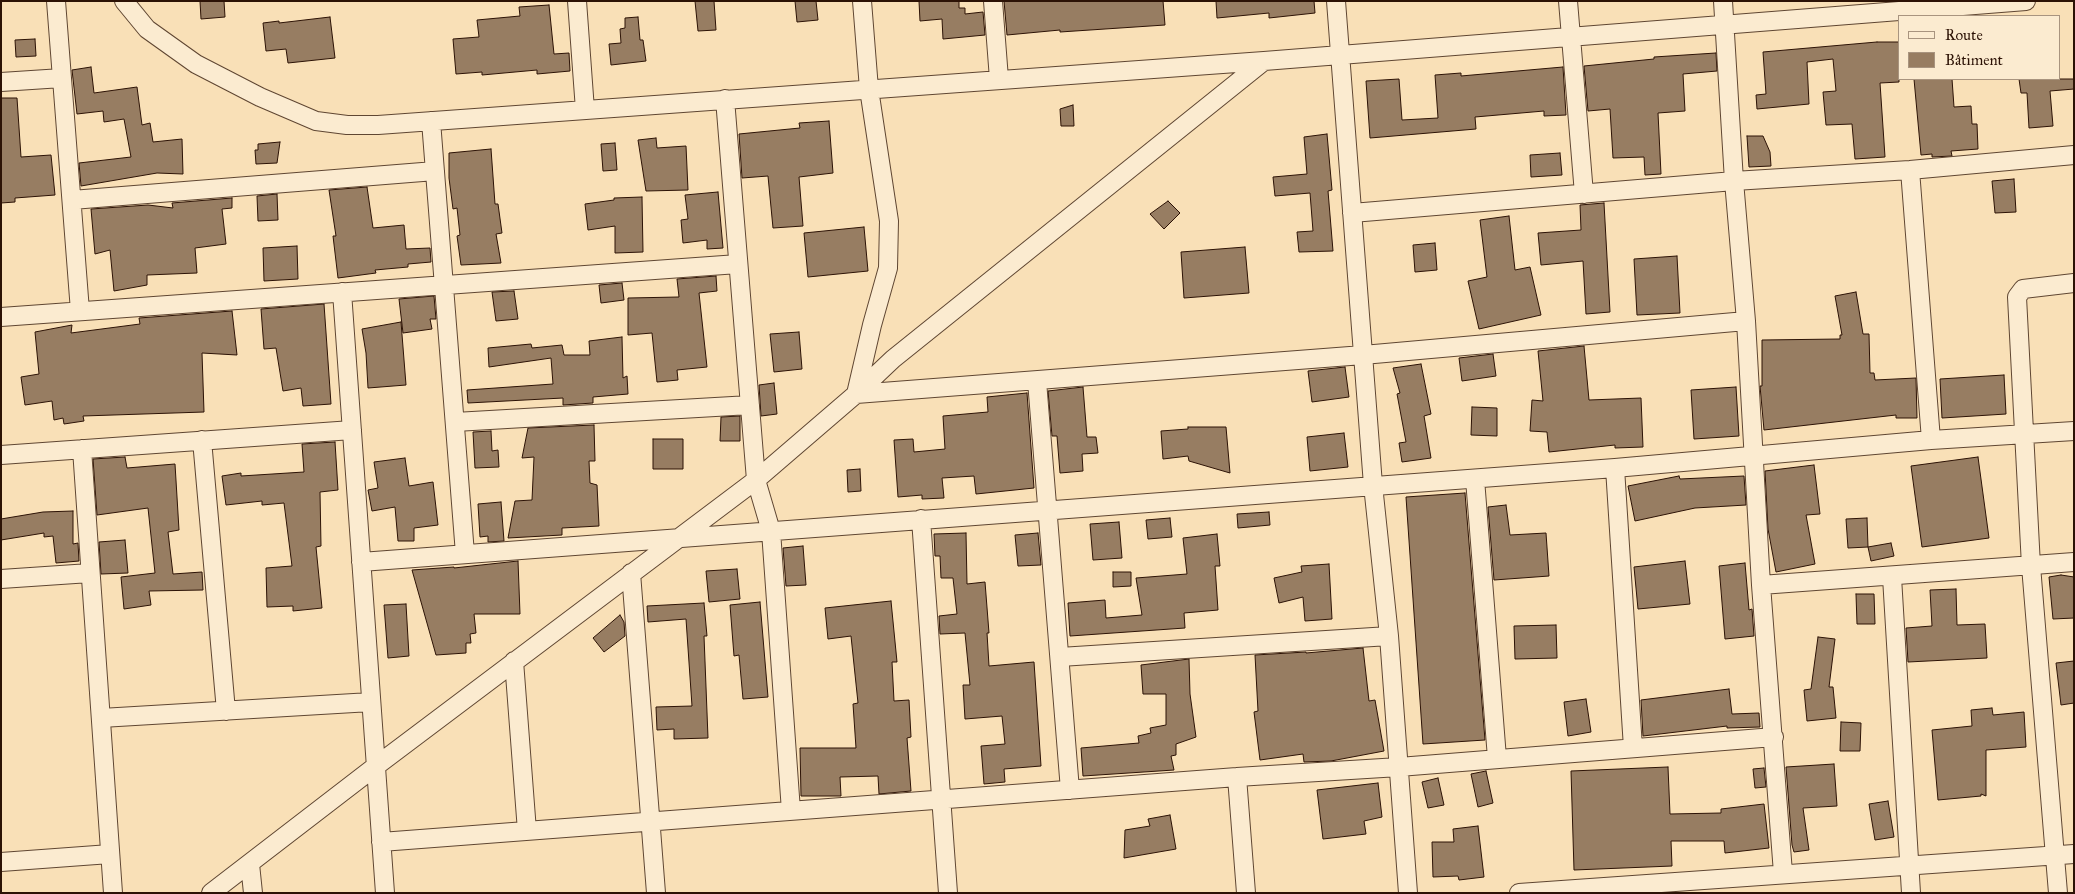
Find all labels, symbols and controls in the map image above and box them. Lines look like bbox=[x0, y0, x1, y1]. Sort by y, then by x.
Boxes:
legend bbox=[1898, 15, 2060, 80]
text: Route bbox=[1945, 26, 1983, 44]
text: Bâtiment bbox=[1945, 51, 2003, 69]

